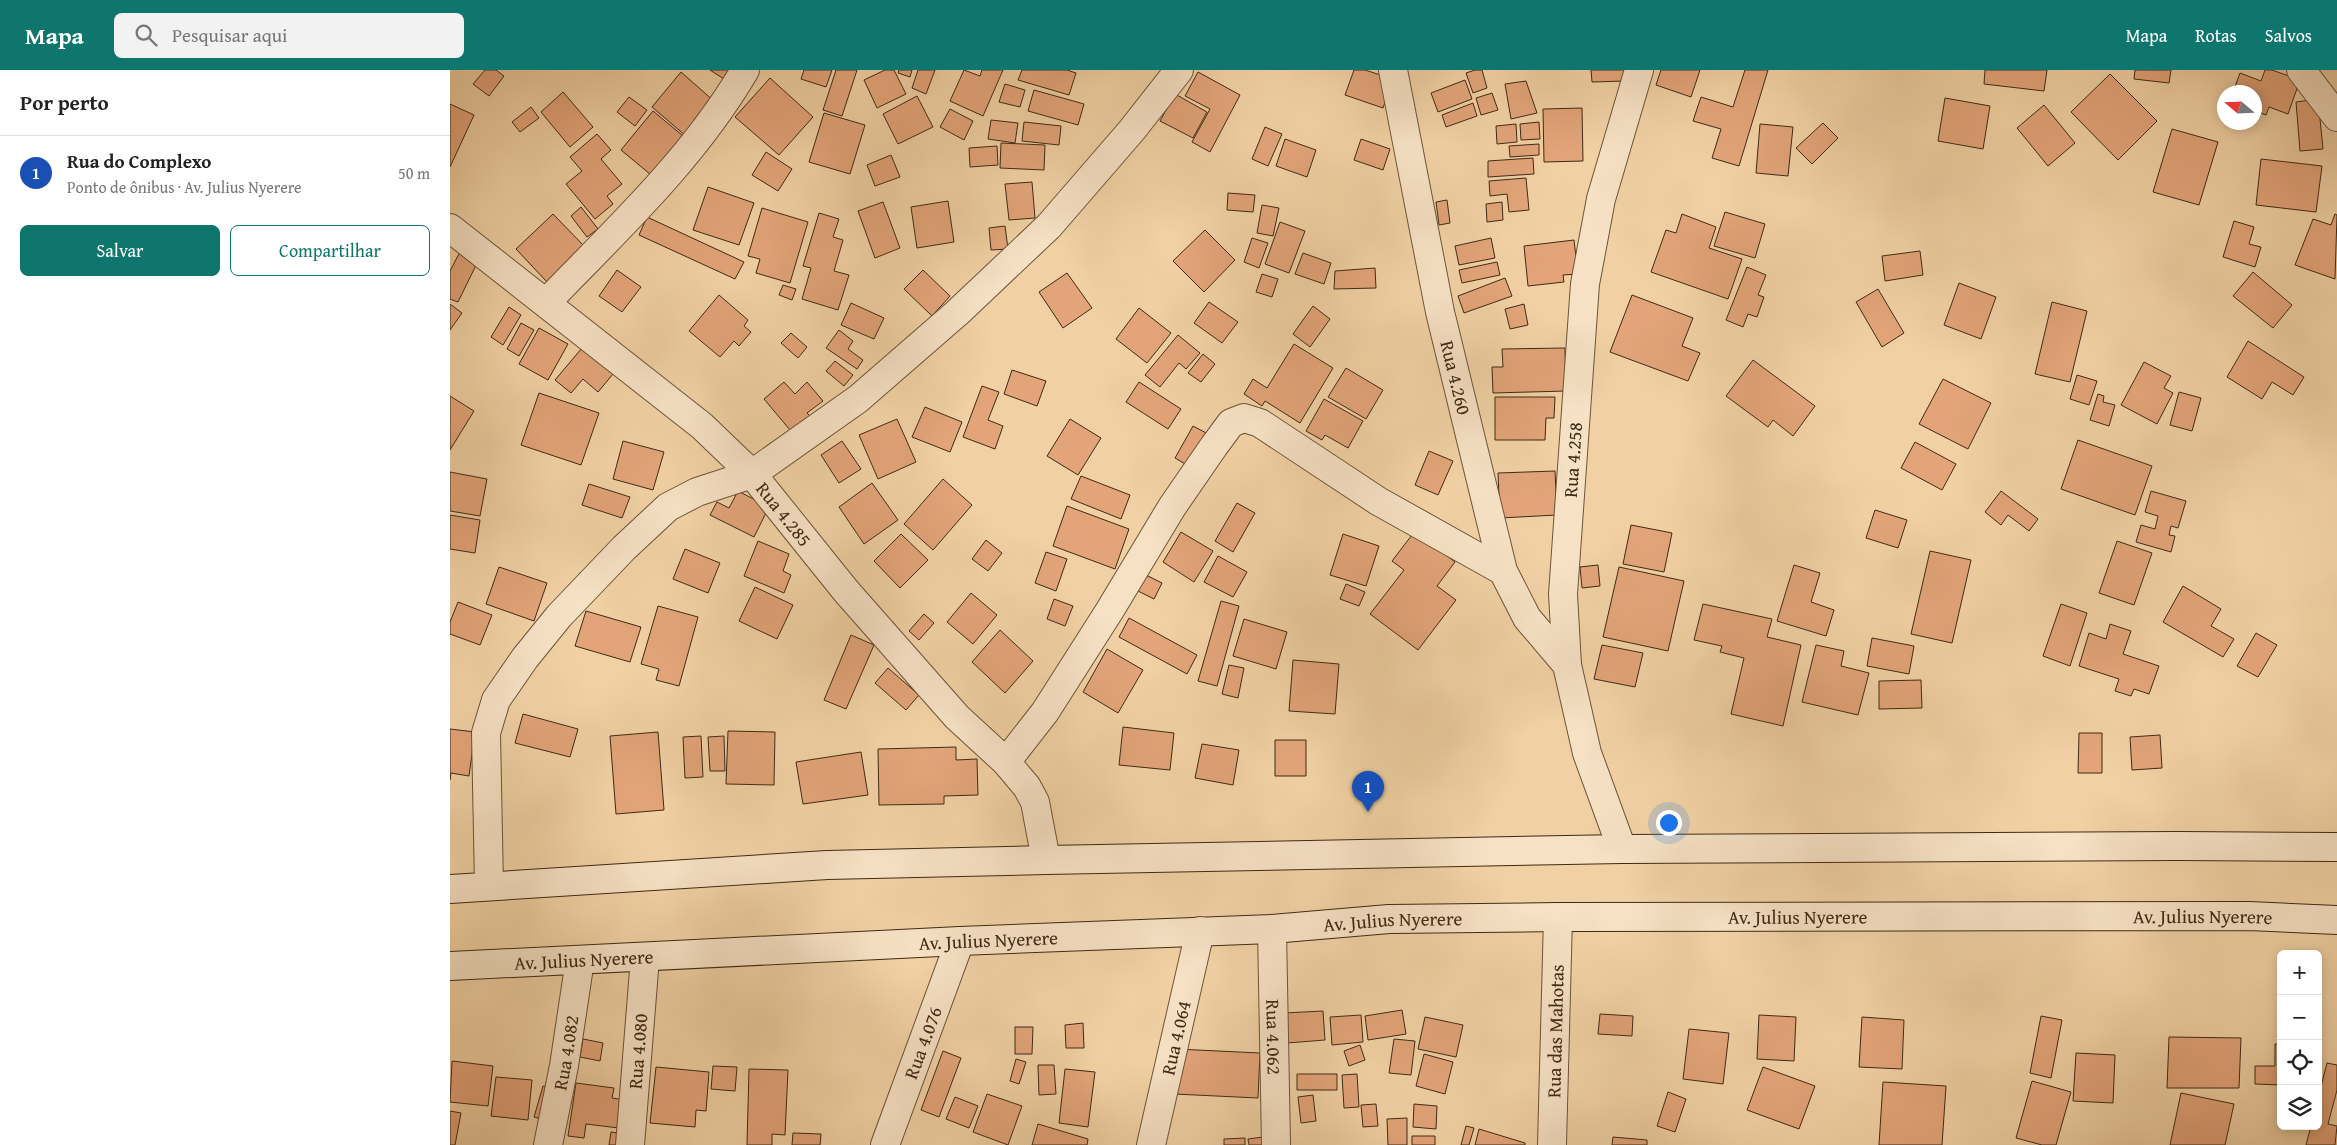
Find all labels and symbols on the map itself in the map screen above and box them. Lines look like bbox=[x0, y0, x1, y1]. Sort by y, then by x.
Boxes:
north arrow bbox=[2217, 85, 2262, 130]
street label: Rua 4.260 bbox=[1433, 338, 1478, 418]
street label: Rua 4.258 bbox=[1556, 421, 1589, 499]
street label: Rua 4.285 bbox=[749, 476, 819, 552]
pin: 1 bbox=[1352, 771, 1384, 812]
your location bbox=[1656, 810, 1682, 836]
street label: Av. Julius Nyerere bbox=[2133, 902, 2273, 931]
street label: Av. Julius Nyerere bbox=[1728, 903, 1868, 931]
street label: Av. Julius Nyerere bbox=[1322, 904, 1463, 939]
street label: Av. Julius Nyerere bbox=[918, 923, 1059, 957]
street label: Av. Julius Nyerere bbox=[514, 942, 654, 977]
street label: Rua das Mahotas bbox=[1539, 964, 1571, 1098]
street label: Rua 4.064 bbox=[1153, 998, 1198, 1078]
street label: Rua 4.062 bbox=[1259, 999, 1289, 1075]
street label: Rua 4.076 bbox=[896, 1002, 949, 1083]
street label: Rua 4.080 bbox=[621, 1012, 654, 1090]
street label: Rua 4.082 bbox=[545, 1013, 585, 1093]

